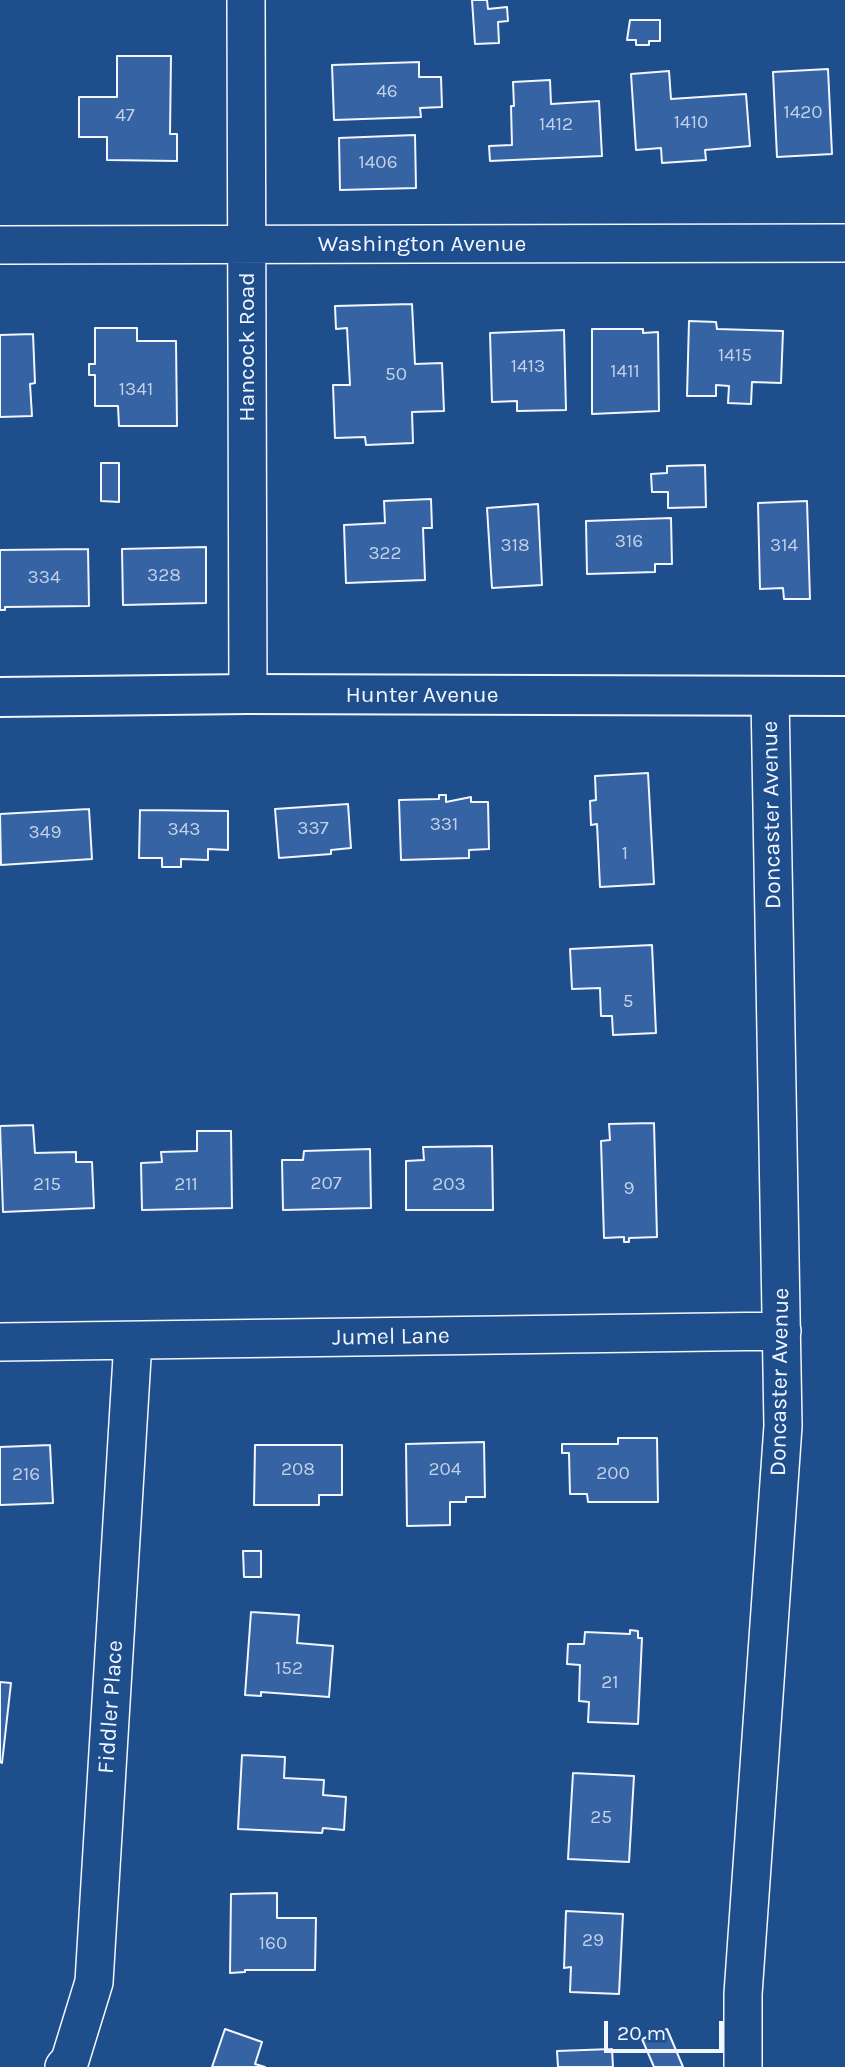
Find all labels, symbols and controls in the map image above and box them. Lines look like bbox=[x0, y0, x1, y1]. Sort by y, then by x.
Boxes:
house number: 46 bbox=[376, 81, 398, 103]
house number: 1420 bbox=[783, 102, 823, 124]
house number: 47 bbox=[115, 105, 135, 127]
house number: 1410 bbox=[674, 112, 708, 134]
house number: 1412 bbox=[539, 114, 573, 136]
house number: 1406 bbox=[358, 152, 398, 174]
street label: Washington Avenue bbox=[318, 230, 526, 258]
street label: Hancock Road bbox=[233, 272, 261, 422]
house number: 1415 bbox=[718, 345, 752, 367]
house number: 1413 bbox=[511, 356, 545, 378]
house number: 1411 bbox=[610, 361, 640, 383]
house number: 50 bbox=[385, 364, 407, 386]
house number: 1341 bbox=[119, 379, 153, 401]
house number: 316 bbox=[615, 531, 643, 553]
house number: 318 bbox=[500, 535, 530, 557]
house number: 314 bbox=[770, 535, 798, 557]
house number: 322 bbox=[368, 543, 402, 565]
house number: 328 bbox=[147, 565, 181, 587]
house number: 334 bbox=[27, 567, 61, 589]
street label: Hunter Avenue bbox=[345, 681, 499, 709]
street label: Doncaster Avenue bbox=[757, 721, 787, 909]
house number: 331 bbox=[430, 814, 458, 836]
house number: 337 bbox=[297, 818, 329, 840]
house number: 343 bbox=[167, 819, 201, 841]
house number: 349 bbox=[29, 822, 61, 844]
house number: 1 bbox=[622, 843, 628, 865]
house number: 5 bbox=[623, 991, 633, 1013]
house number: 207 bbox=[310, 1173, 342, 1195]
house number: 215 bbox=[33, 1174, 61, 1196]
house number: 211 bbox=[174, 1174, 198, 1196]
house number: 203 bbox=[432, 1174, 466, 1196]
house number: 9 bbox=[623, 1178, 635, 1200]
street label: Doncaster Avenue bbox=[765, 1288, 795, 1476]
street label: Jumel Lane bbox=[332, 1322, 450, 1352]
house number: 208 bbox=[281, 1459, 315, 1481]
house number: 204 bbox=[429, 1459, 461, 1481]
house number: 200 bbox=[596, 1463, 630, 1485]
house number: 216 bbox=[12, 1464, 40, 1486]
street label: Fiddler Place bbox=[93, 1639, 129, 1775]
house number: 152 bbox=[275, 1658, 303, 1680]
house number: 21 bbox=[601, 1672, 619, 1694]
house number: 25 bbox=[590, 1807, 612, 1829]
house number: 29 bbox=[582, 1930, 604, 1952]
house number: 160 bbox=[259, 1933, 287, 1955]
scale bar bbox=[607, 2008, 726, 2052]
text: 20 m bbox=[617, 2021, 666, 2045]

